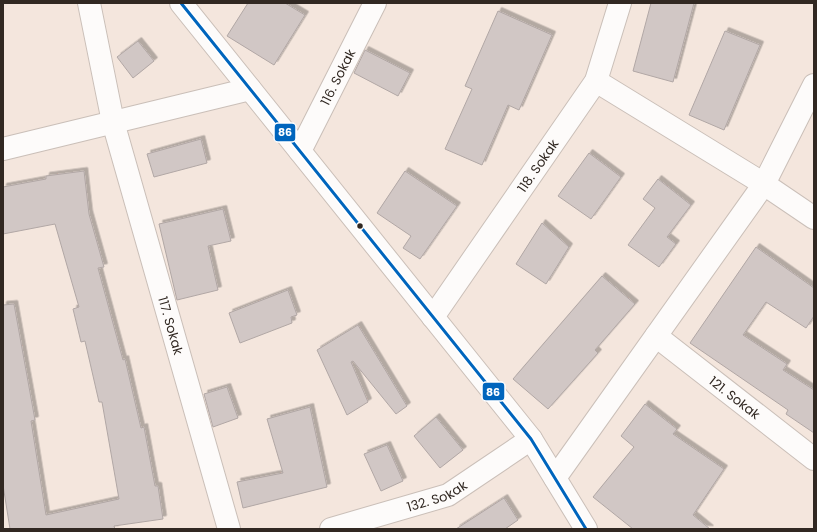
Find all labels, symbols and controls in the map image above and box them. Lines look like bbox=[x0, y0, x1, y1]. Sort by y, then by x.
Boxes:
street label: 116. Sokak bbox=[316, 45, 360, 109]
line badge: 86 bbox=[274, 123, 296, 142]
text: 86 bbox=[278, 124, 292, 140]
street label: 118. Sokak bbox=[513, 135, 563, 196]
unlabelled marker bbox=[355, 221, 365, 231]
street label: 117. Sokak bbox=[153, 294, 188, 357]
street label: 121. Sokak bbox=[705, 372, 764, 424]
line badge: 86 bbox=[482, 382, 505, 401]
text: 86 bbox=[486, 384, 500, 400]
street label: 132. Sokak bbox=[404, 476, 471, 517]

